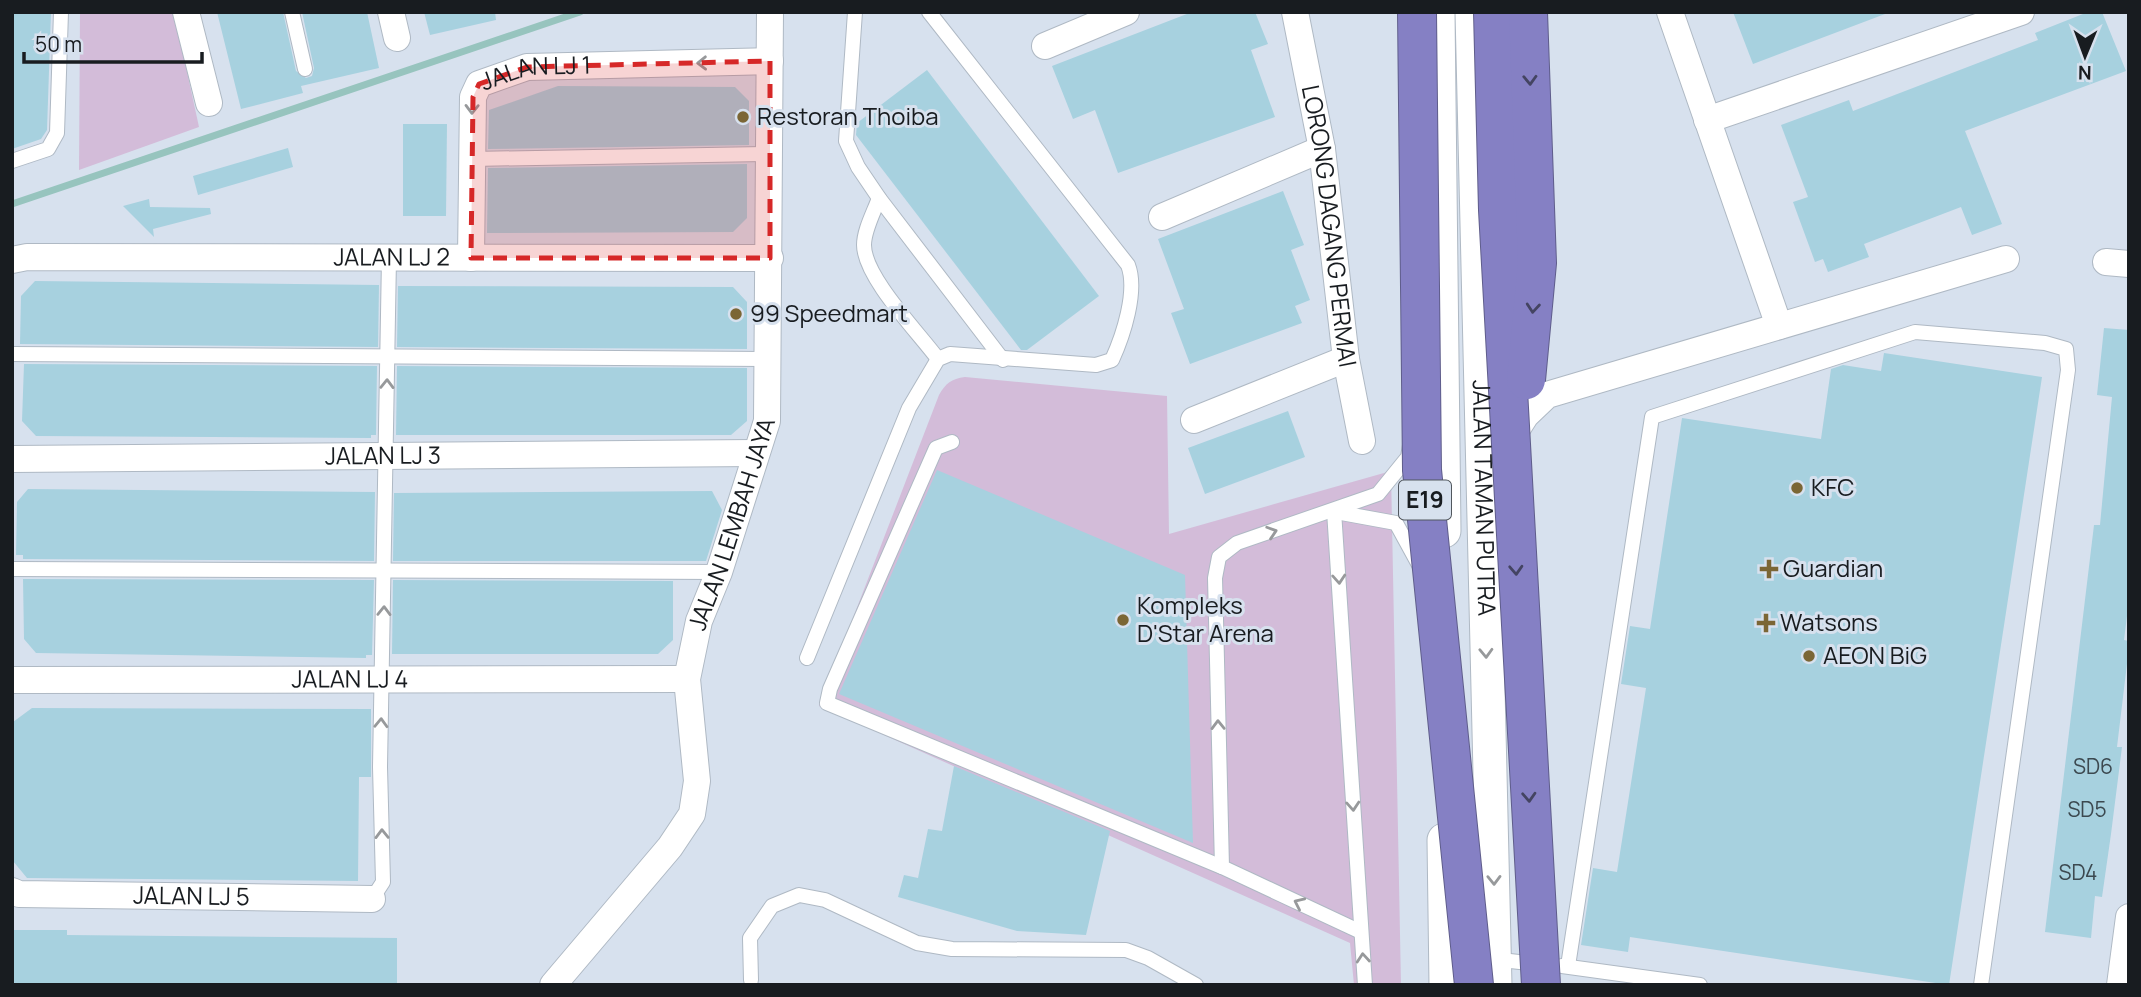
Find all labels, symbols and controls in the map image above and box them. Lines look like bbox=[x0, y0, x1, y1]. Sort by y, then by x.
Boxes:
scale bar bbox=[24, 21, 203, 65]
north arrow bbox=[2050, 21, 2120, 91]
text: 50 m bbox=[35, 30, 82, 58]
street label: JALAN LJ 1 bbox=[475, 47, 591, 97]
one-way arrow bbox=[696, 55, 706, 71]
text: N bbox=[2078, 60, 2092, 86]
one-way arrow bbox=[1523, 75, 1538, 86]
street label: LORONG DAGANG PERMAI bbox=[1295, 82, 1365, 370]
place label: Restoran Thoiba bbox=[757, 99, 939, 132]
one-way arrow bbox=[465, 104, 480, 115]
marker: Restoran Thoiba bbox=[735, 109, 751, 125]
street label: JALAN LJ 2 bbox=[333, 239, 450, 273]
place label: 99 Speedmart bbox=[750, 296, 908, 329]
one-way arrow bbox=[1526, 302, 1541, 313]
marker: 99 Speedmart bbox=[728, 306, 744, 322]
one-way arrow bbox=[379, 378, 395, 389]
street label: JALAN TAMAN PUTRA bbox=[1466, 379, 1504, 616]
street label: JALAN LEMBAH JAYA bbox=[679, 413, 782, 633]
street label: JALAN LJ 3 bbox=[325, 438, 441, 471]
place label: KFC bbox=[1811, 470, 1855, 503]
road number: E19 bbox=[1399, 480, 1451, 520]
marker: KFC bbox=[1789, 480, 1805, 496]
one-way arrow bbox=[1265, 526, 1277, 540]
place label: Guardian bbox=[1783, 551, 1883, 584]
marker: Guardian bbox=[1761, 561, 1777, 577]
one-way arrow bbox=[1508, 565, 1523, 576]
one-way arrow bbox=[1331, 574, 1346, 585]
place label: Kompleks D'Star Arena bbox=[1137, 588, 1274, 649]
place label: Watsons bbox=[1780, 605, 1878, 638]
one-way arrow bbox=[376, 606, 392, 616]
marker: Kompleks D'Star Arena bbox=[1115, 612, 1131, 628]
marker: Watsons bbox=[1758, 615, 1774, 631]
place label: AEON BiG bbox=[1823, 638, 1927, 671]
one-way arrow bbox=[1479, 648, 1494, 659]
marker: AEON BiG bbox=[1801, 648, 1817, 664]
street label: JALAN LJ 4 bbox=[291, 661, 409, 695]
one-way arrow bbox=[374, 718, 389, 729]
one-way arrow bbox=[1210, 719, 1226, 730]
house number: SD6 bbox=[2073, 752, 2113, 780]
one-way arrow bbox=[1522, 792, 1537, 803]
house number: SD5 bbox=[2067, 795, 2107, 823]
one-way arrow bbox=[1345, 801, 1360, 812]
one-way arrow bbox=[374, 829, 389, 840]
house number: SD4 bbox=[2058, 858, 2098, 886]
one-way arrow bbox=[1486, 876, 1502, 886]
street label: JALAN LJ 5 bbox=[133, 878, 250, 912]
one-way arrow bbox=[1294, 897, 1306, 911]
one-way arrow bbox=[1356, 953, 1371, 964]

